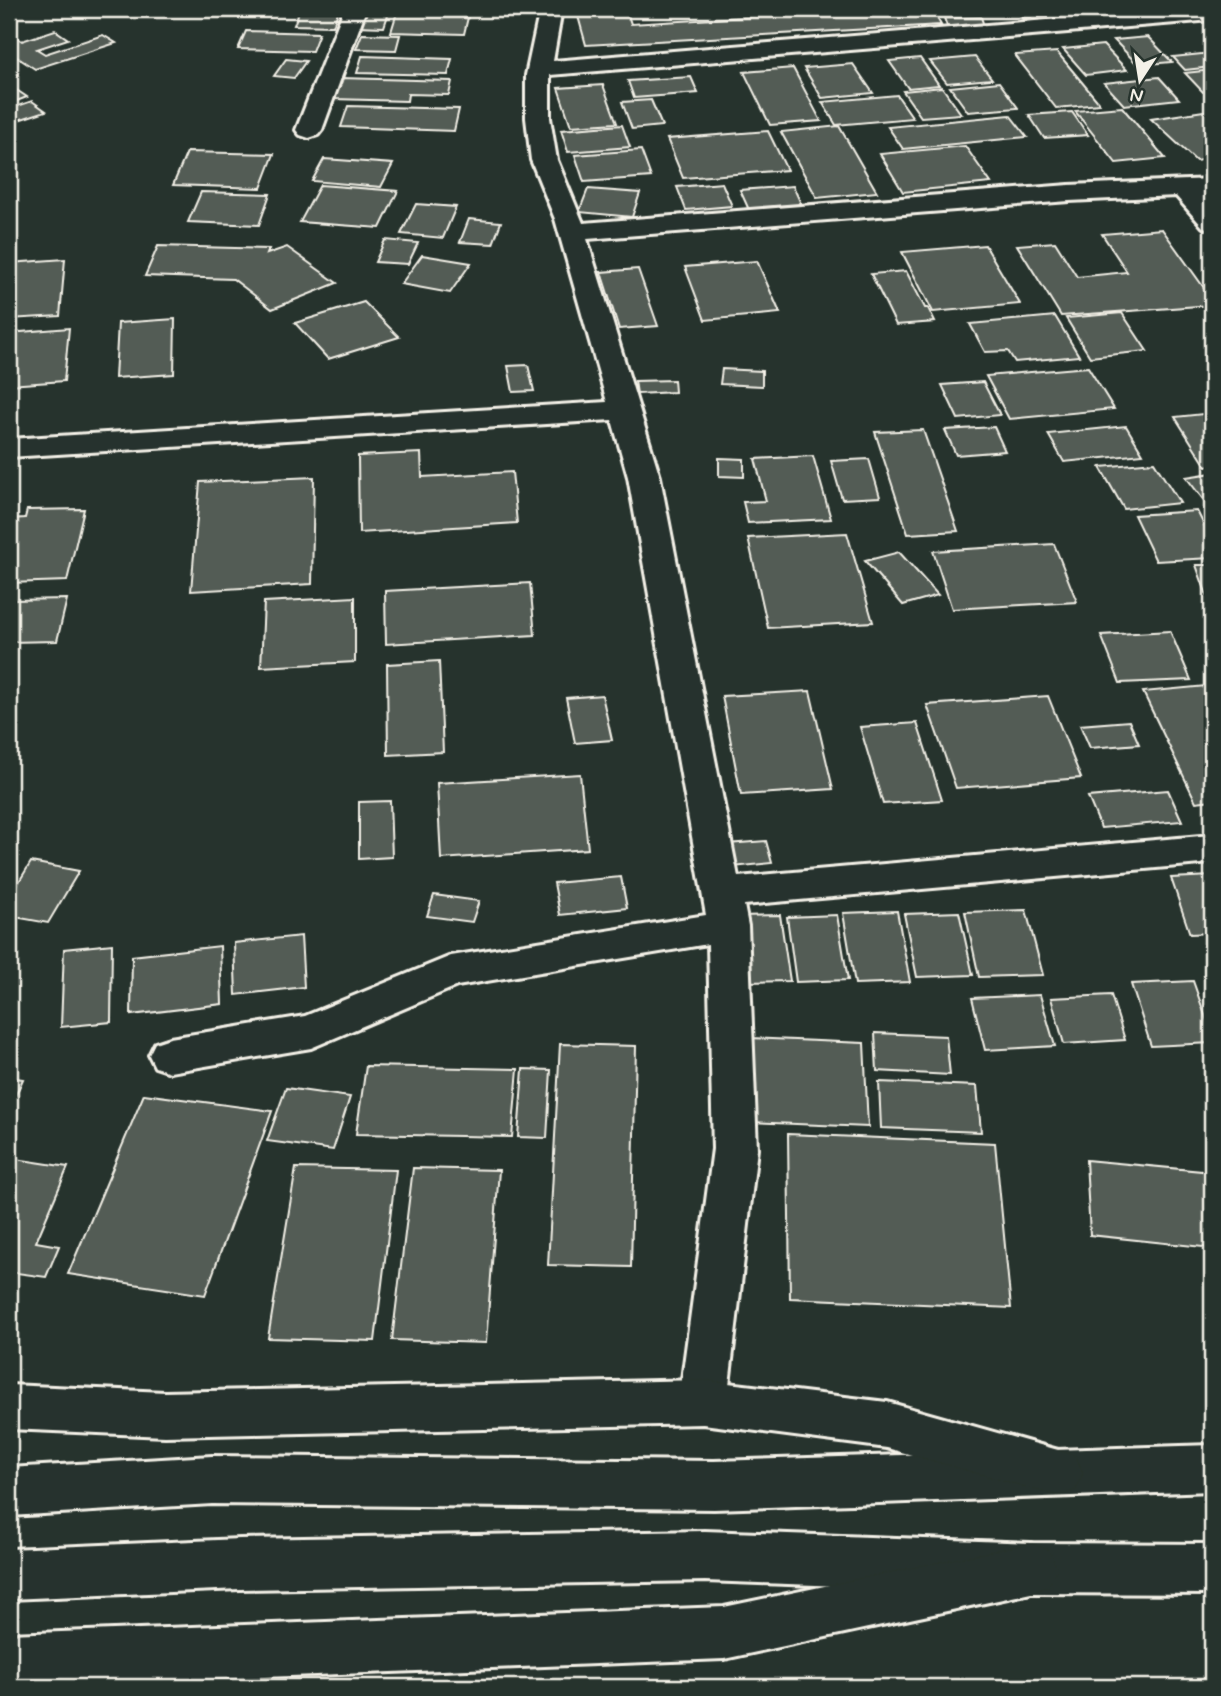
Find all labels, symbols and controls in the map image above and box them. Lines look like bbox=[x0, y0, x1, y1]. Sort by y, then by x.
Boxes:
north arrow bbox=[1106, 46, 1176, 116]
text: N bbox=[1128, 82, 1146, 109]

